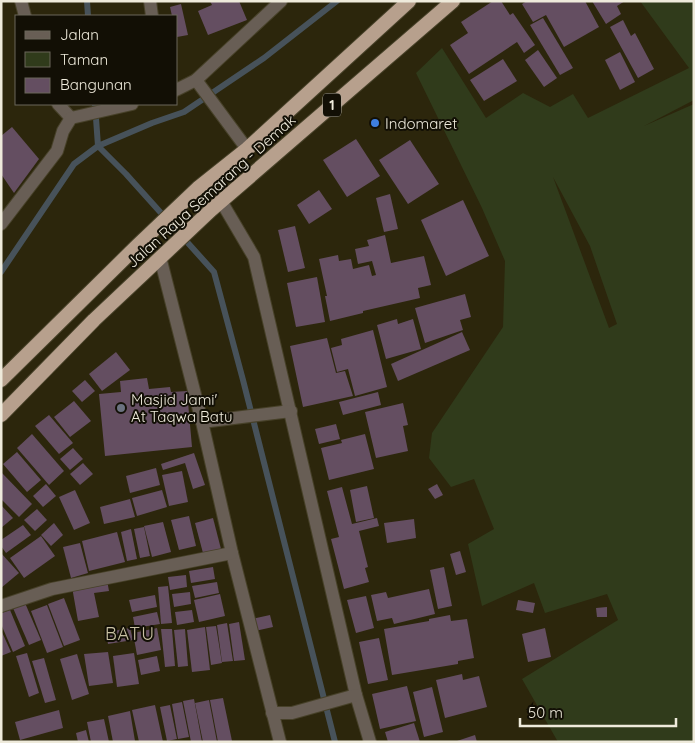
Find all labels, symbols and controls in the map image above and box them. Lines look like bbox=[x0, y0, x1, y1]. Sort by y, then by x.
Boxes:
legend bbox=[15, 15, 178, 105]
text: Jalan bbox=[60, 25, 99, 44]
text: Taman bbox=[60, 50, 108, 69]
text: Bangunan bbox=[60, 75, 132, 94]
road number: 1 bbox=[323, 94, 341, 116]
street label: Jalan Raya Semarang - Demak bbox=[123, 110, 299, 272]
place label: Indomaret bbox=[385, 114, 457, 133]
marker: Indomaret bbox=[369, 117, 381, 129]
place label: Masjid Jami' At Taqwa Batu bbox=[131, 390, 233, 426]
marker: Masjid Jami' At Taqwa Batu bbox=[115, 402, 127, 414]
district label: BATU bbox=[105, 622, 155, 645]
scale bar bbox=[520, 696, 676, 728]
text: 50 m bbox=[528, 703, 563, 722]

